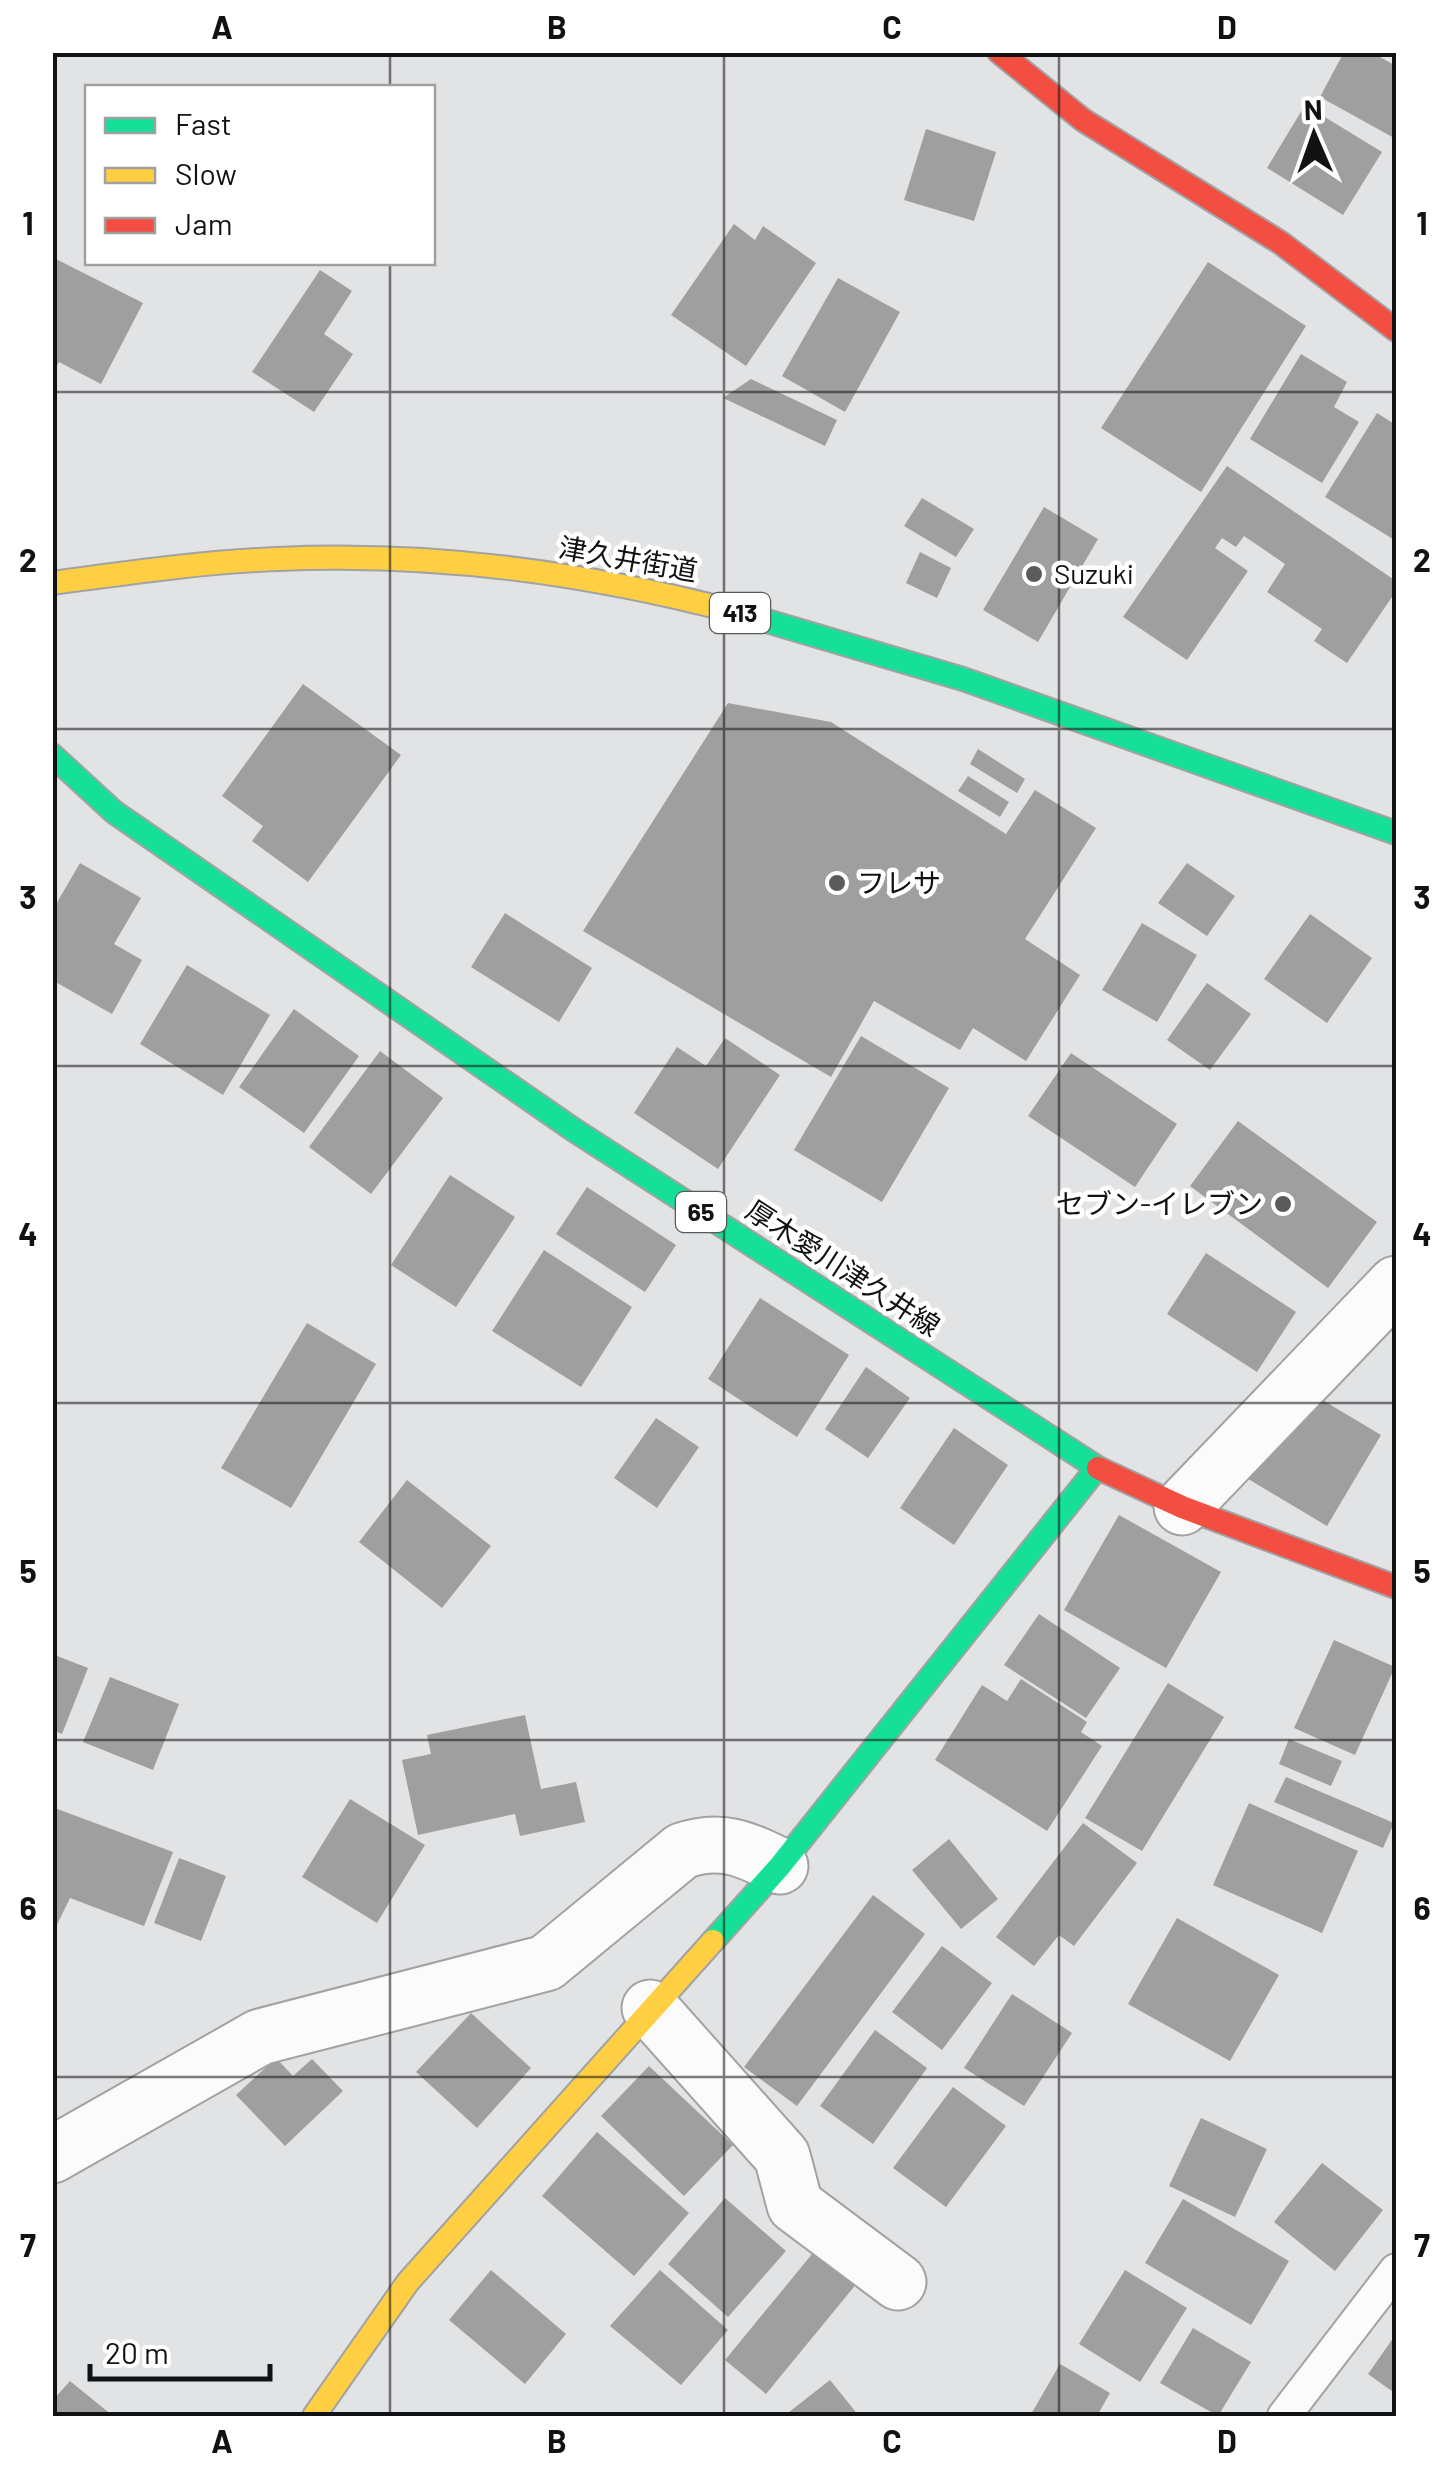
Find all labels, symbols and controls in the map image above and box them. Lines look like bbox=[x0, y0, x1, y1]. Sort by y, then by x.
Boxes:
text: A bbox=[211, 7, 233, 45]
text: B bbox=[547, 7, 567, 45]
text: C bbox=[882, 7, 902, 45]
text: D bbox=[1217, 7, 1237, 45]
legend bbox=[85, 85, 435, 265]
north arrow bbox=[1264, 85, 1364, 185]
text: N bbox=[1303, 92, 1323, 126]
text: Fast bbox=[175, 105, 232, 141]
text: Slow bbox=[175, 155, 237, 191]
text: 1 bbox=[22, 203, 34, 241]
text: 1 bbox=[1416, 203, 1428, 241]
text: Jam bbox=[175, 205, 232, 241]
street label: 津久井街道 bbox=[556, 529, 700, 587]
text: 2 bbox=[19, 540, 37, 578]
text: 2 bbox=[1413, 540, 1431, 578]
place label: Suzuki bbox=[1054, 556, 1134, 590]
marker: Suzuki bbox=[1023, 563, 1045, 585]
road number: 413 bbox=[710, 593, 770, 633]
place label: フレサ bbox=[857, 865, 941, 899]
marker: フレサ bbox=[826, 872, 848, 894]
text: 3 bbox=[19, 877, 37, 915]
text: 3 bbox=[1413, 877, 1431, 915]
place label: セブン-イレブン bbox=[1056, 1186, 1263, 1220]
road number: 65 bbox=[676, 1192, 726, 1232]
street label: 厚木愛川津久井線 bbox=[740, 1192, 947, 1342]
marker: セブン-イレブン bbox=[1272, 1193, 1294, 1215]
text: 4 bbox=[18, 1214, 38, 1252]
text: 4 bbox=[1412, 1214, 1432, 1252]
text: 5 bbox=[19, 1551, 37, 1589]
text: 5 bbox=[1413, 1551, 1431, 1589]
text: 6 bbox=[19, 1888, 37, 1926]
text: 6 bbox=[1413, 1888, 1431, 1926]
text: 7 bbox=[20, 2225, 36, 2263]
text: 7 bbox=[1414, 2225, 1430, 2263]
scale bar bbox=[90, 2319, 270, 2381]
text: 20 m bbox=[105, 2334, 169, 2370]
text: A bbox=[211, 2421, 233, 2459]
text: B bbox=[547, 2421, 567, 2459]
text: C bbox=[882, 2421, 902, 2459]
text: D bbox=[1217, 2421, 1237, 2459]

